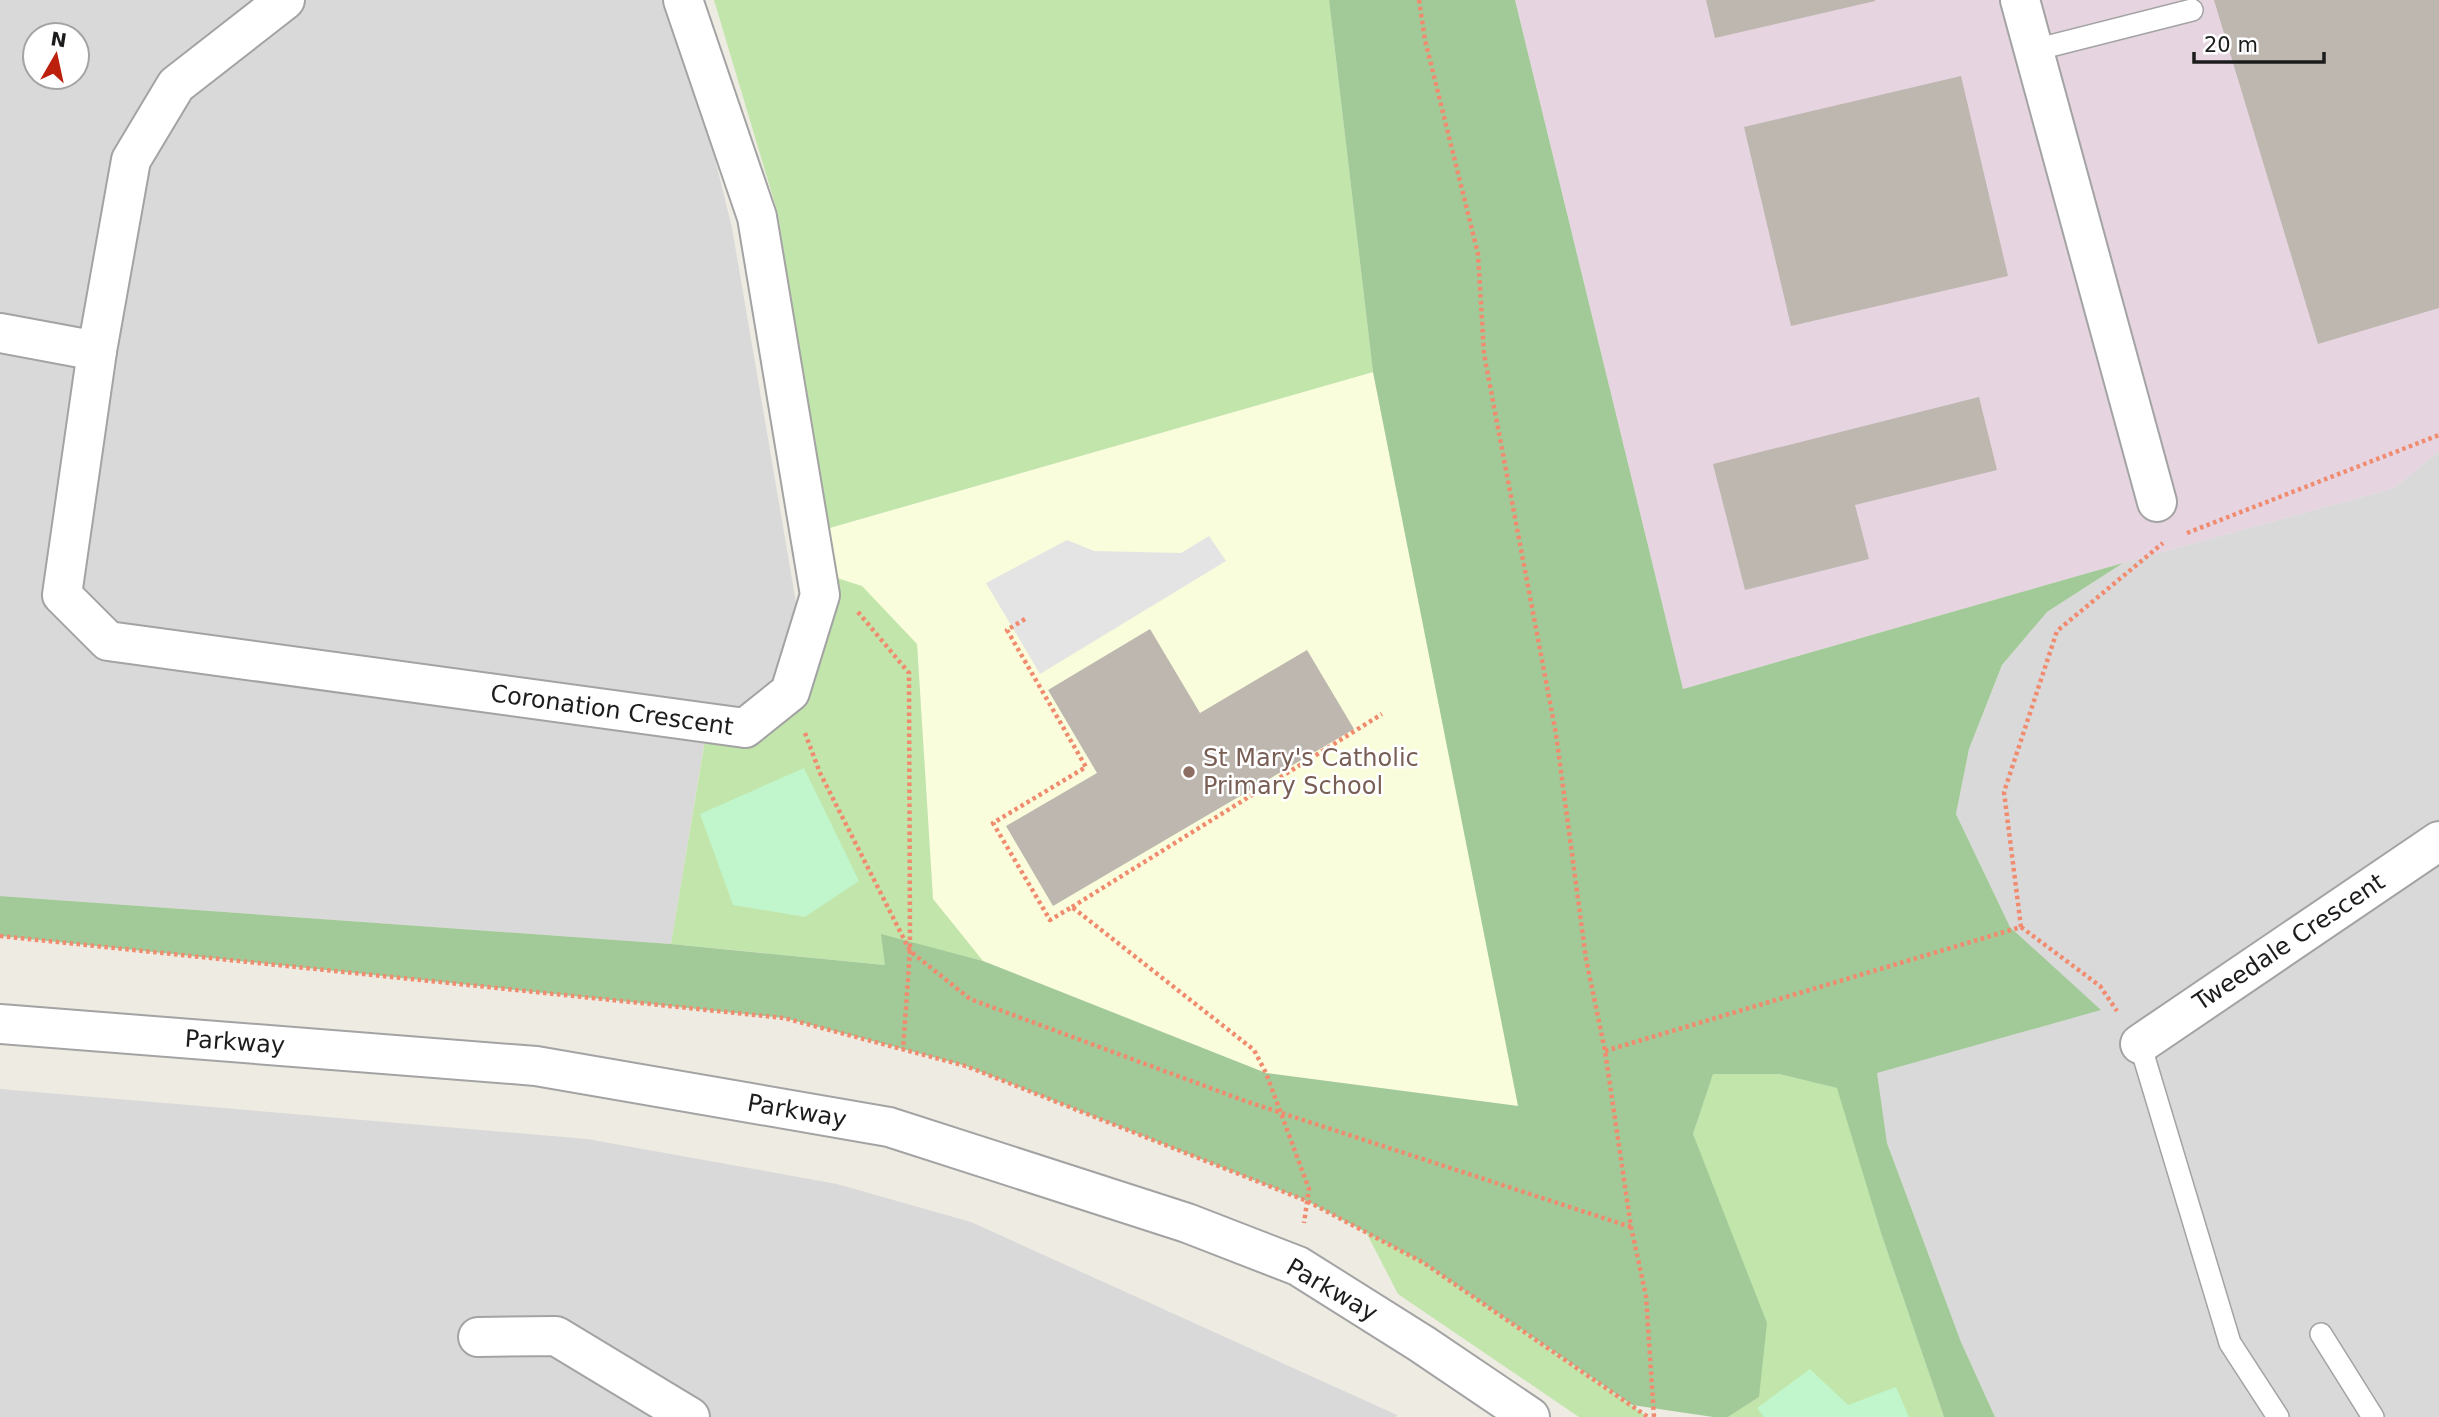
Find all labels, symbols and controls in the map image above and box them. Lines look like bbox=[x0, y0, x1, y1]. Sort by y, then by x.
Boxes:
north arrow bbox=[21, 21, 91, 91]
scale bar bbox=[2194, 21, 2324, 65]
text: N bbox=[49, 27, 68, 51]
text: 20 m bbox=[2204, 33, 2258, 57]
street label: Coronation Crescent bbox=[489, 679, 735, 741]
place label: St Mary's Catholic Primary School bbox=[1203, 744, 1419, 800]
marker: St Mary's Catholic Primary School bbox=[1181, 764, 1197, 780]
street label: Tweedale Crescent bbox=[2187, 868, 2390, 1017]
street label: Parkway bbox=[184, 1025, 286, 1059]
street label: Parkway bbox=[745, 1088, 849, 1134]
street label: Parkway bbox=[1282, 1253, 1382, 1327]

